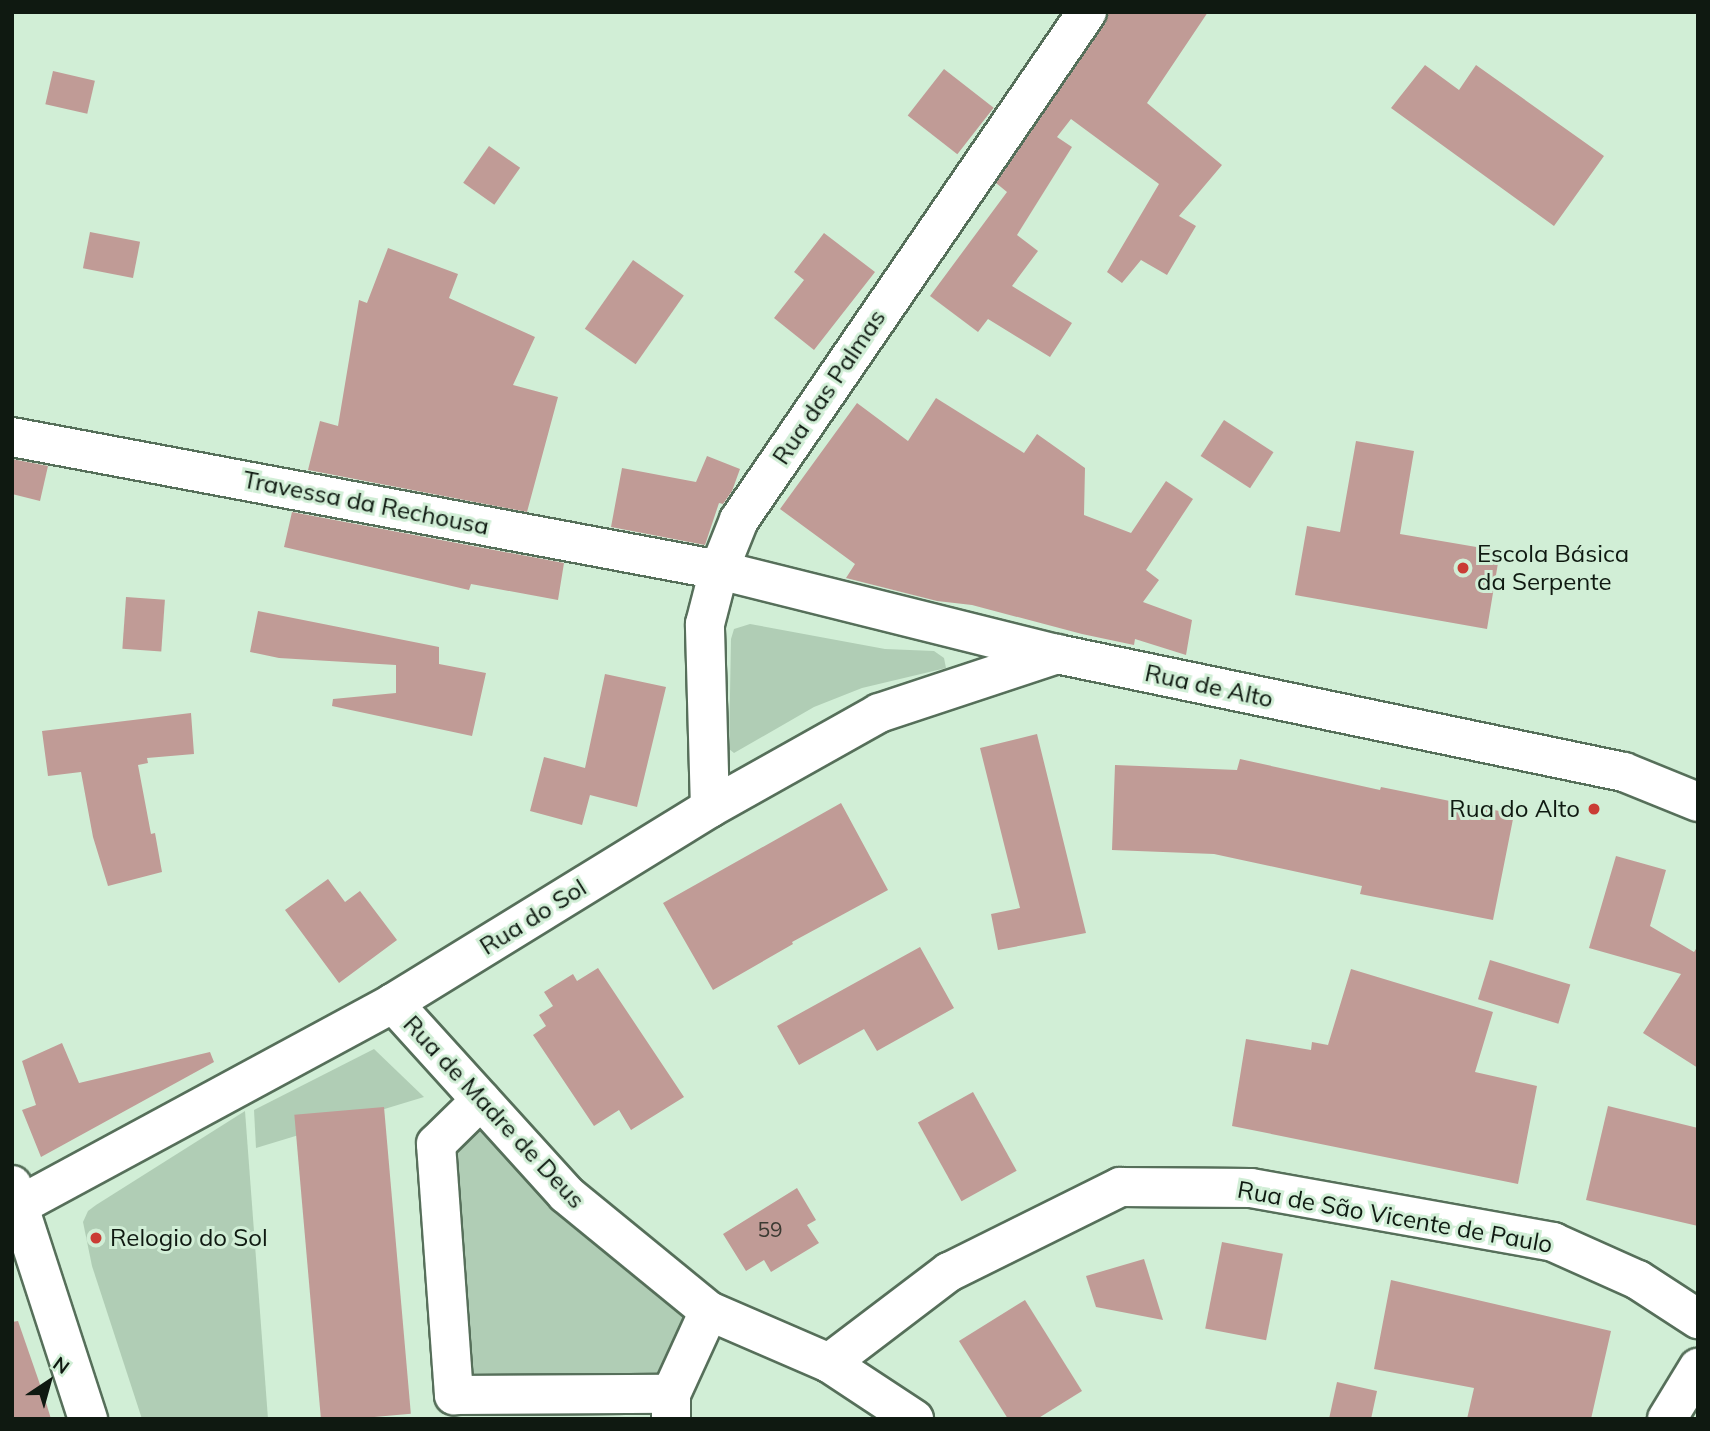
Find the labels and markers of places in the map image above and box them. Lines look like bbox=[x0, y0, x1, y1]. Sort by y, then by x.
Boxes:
place label: Escola Básica da Serpente bbox=[1477, 540, 1629, 596]
marker: Escola Básica da Serpente bbox=[1455, 560, 1471, 576]
place label: Rua do Alto bbox=[1449, 795, 1580, 823]
marker: Rua do Alto bbox=[1586, 801, 1602, 817]
place label: Relogio do Sol bbox=[110, 1224, 268, 1252]
marker: Relogio do Sol bbox=[88, 1230, 104, 1246]

